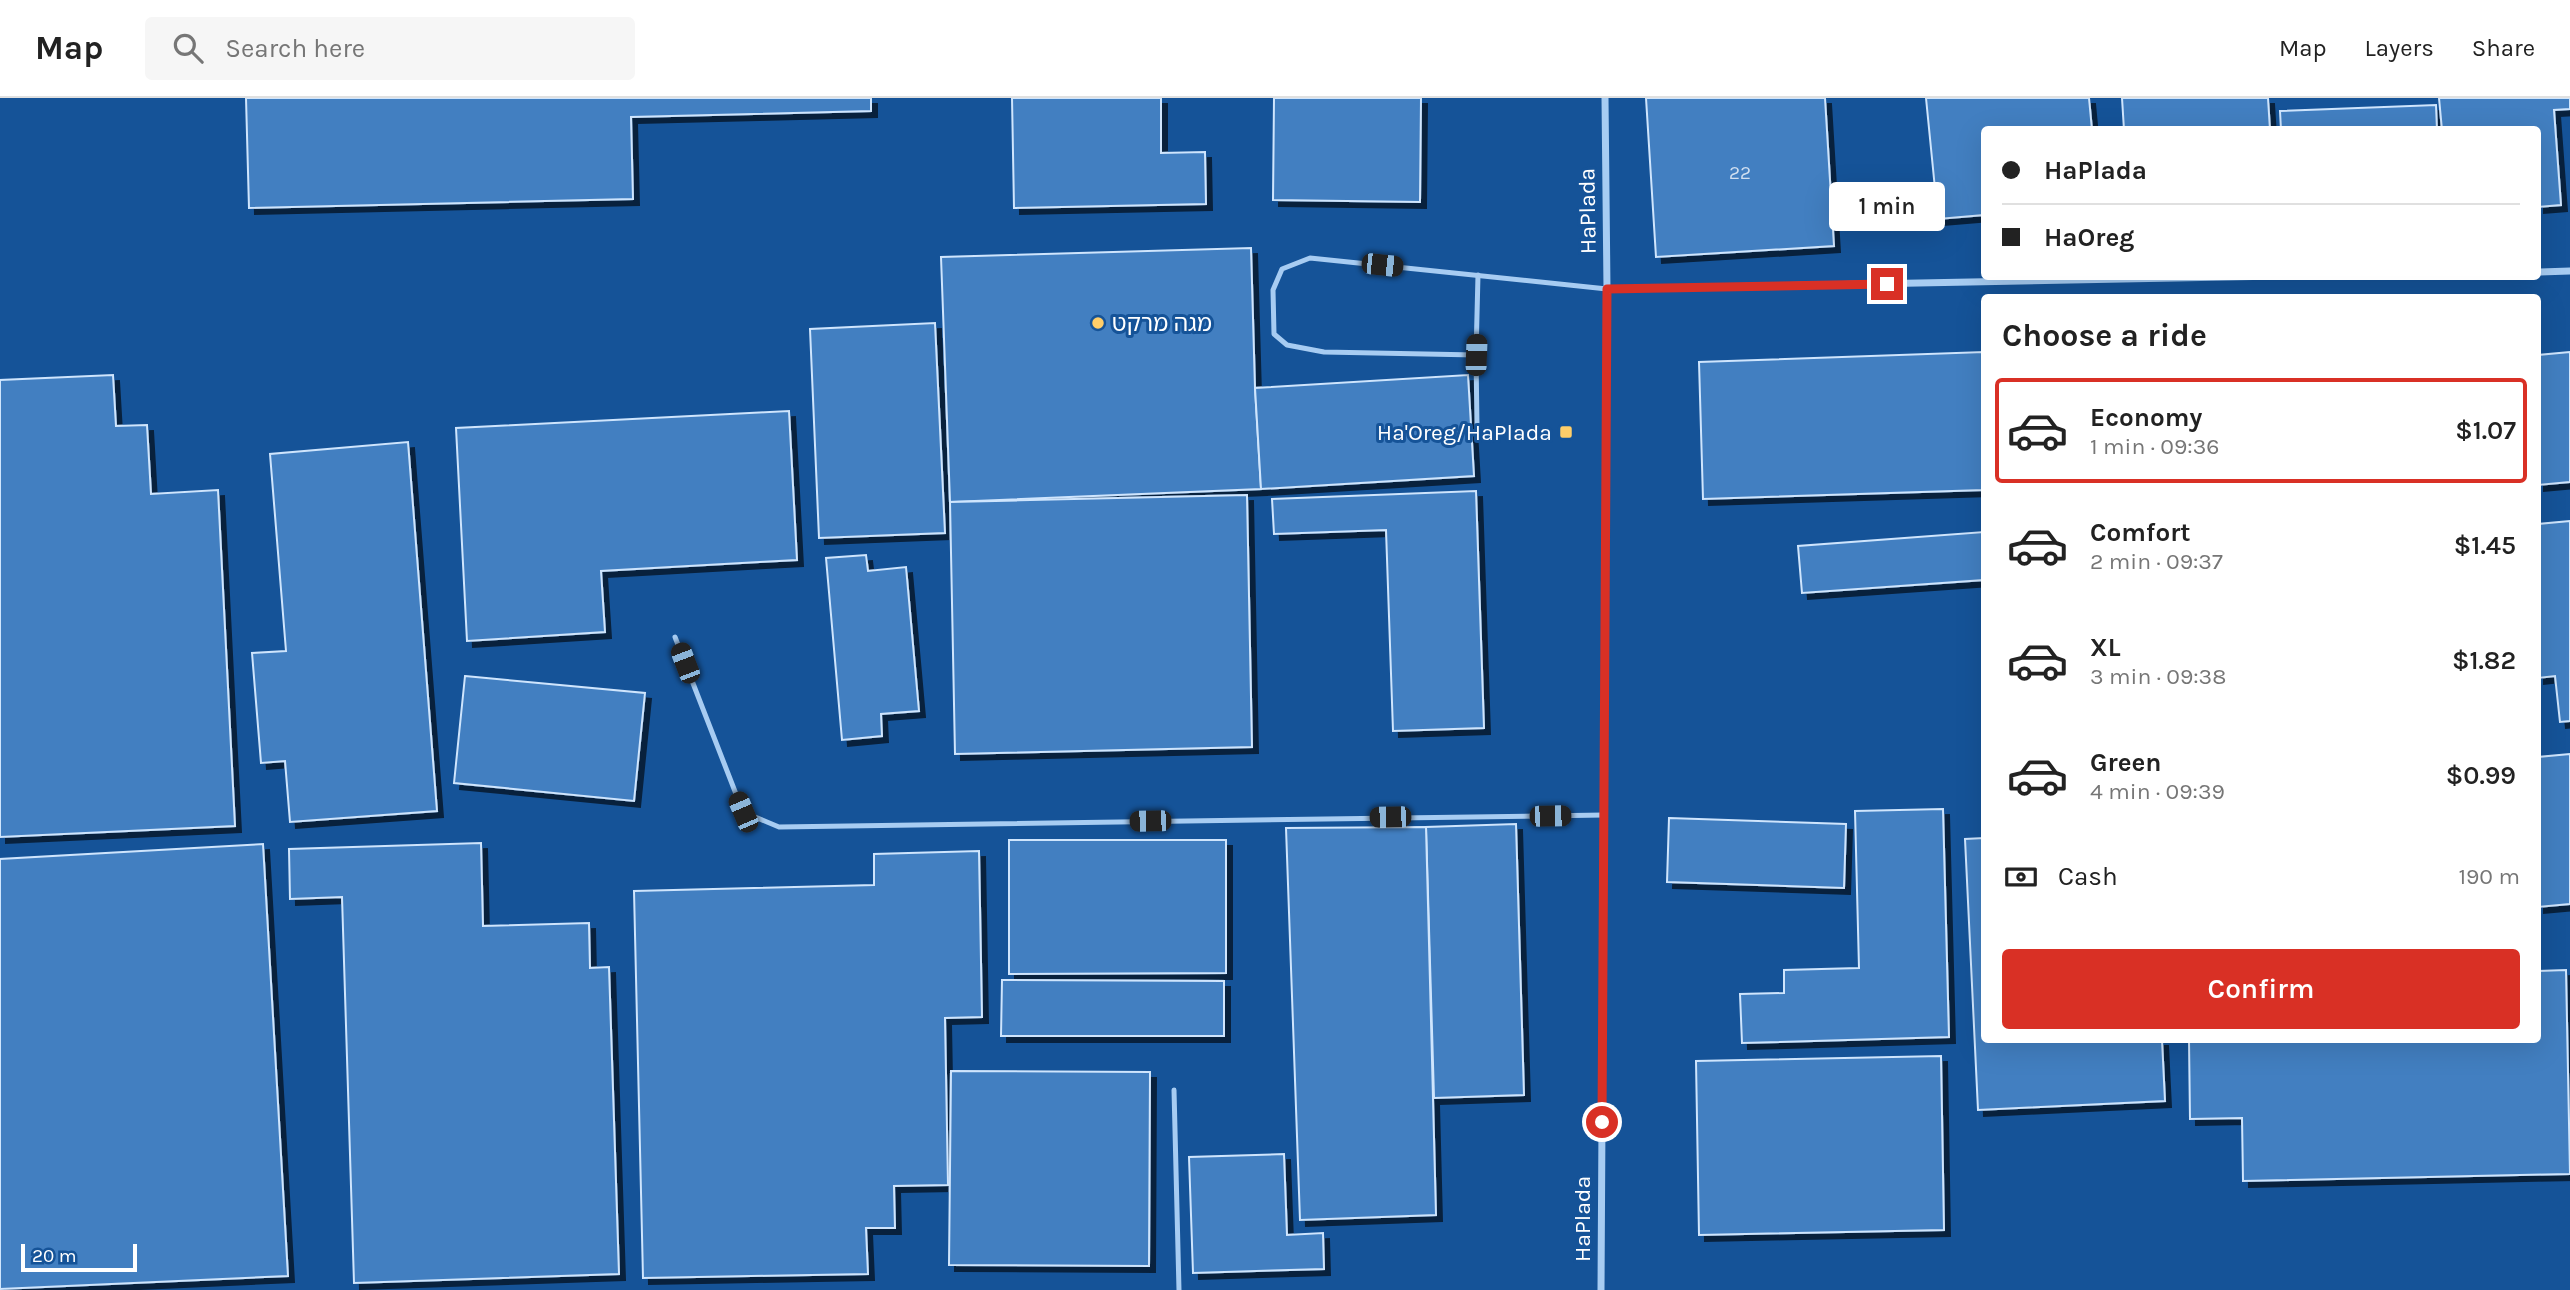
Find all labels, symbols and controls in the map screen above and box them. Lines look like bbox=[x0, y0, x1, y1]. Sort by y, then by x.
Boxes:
search box bbox=[145, 17, 635, 80]
text: Map bbox=[35, 29, 103, 67]
icon: search bbox=[169, 29, 207, 67]
text: Search here bbox=[225, 33, 365, 64]
text: Map bbox=[2279, 34, 2327, 62]
text: Layers bbox=[2365, 34, 2434, 62]
text: Share bbox=[2472, 34, 2535, 62]
text: HaPlada bbox=[2044, 155, 2147, 186]
house number: 22 bbox=[1729, 162, 1751, 184]
street label: HaPlada bbox=[1573, 168, 1602, 254]
callout: 1 min bbox=[1829, 183, 1945, 232]
text: 1 min bbox=[1858, 193, 1916, 220]
text: HaOreg bbox=[2044, 222, 2134, 253]
car bbox=[1361, 252, 1404, 278]
route end bbox=[1871, 268, 1903, 300]
place label: מגה מרקט bbox=[1112, 310, 1212, 337]
marker: מגה מרקט bbox=[1090, 315, 1106, 331]
text: Choose a ride bbox=[2002, 317, 2207, 354]
car bbox=[1465, 334, 1488, 376]
icon: car bbox=[2006, 399, 2069, 462]
text: Economy bbox=[2090, 402, 2202, 433]
text: $1.07 bbox=[2455, 415, 2516, 446]
place label: Ha'Oreg/HaPlada bbox=[1377, 419, 1552, 446]
marker: Ha'Oreg/HaPlada bbox=[1558, 424, 1574, 440]
text: 1 min · 09:36 bbox=[2090, 433, 2219, 460]
icon: car bbox=[2006, 514, 2069, 577]
text: Comfort bbox=[2090, 517, 2191, 548]
text: $1.45 bbox=[2454, 530, 2516, 561]
text: 2 min · 09:37 bbox=[2090, 548, 2223, 575]
icon: car bbox=[2006, 629, 2069, 692]
text: XL bbox=[2090, 632, 2121, 663]
car bbox=[668, 640, 703, 686]
text: $1.82 bbox=[2452, 645, 2516, 676]
text: 3 min · 09:38 bbox=[2090, 663, 2226, 690]
icon: car bbox=[2006, 744, 2069, 807]
text: Green bbox=[2090, 747, 2162, 778]
text: $0.99 bbox=[2446, 760, 2516, 791]
text: 4 min · 09:39 bbox=[2090, 778, 2225, 805]
car bbox=[726, 789, 761, 835]
car bbox=[1529, 805, 1572, 827]
car bbox=[1369, 806, 1412, 828]
car bbox=[1129, 810, 1172, 832]
icon: cash bbox=[2002, 858, 2040, 896]
text: Cash bbox=[2058, 861, 2118, 892]
text: 190 m bbox=[2458, 863, 2520, 890]
button: Confirm bbox=[2002, 949, 2520, 1029]
route start bbox=[1586, 1106, 1618, 1138]
street label: HaPlada bbox=[1569, 1176, 1596, 1262]
scale bar bbox=[21, 1241, 136, 1273]
text: 20 m bbox=[32, 1245, 77, 1267]

